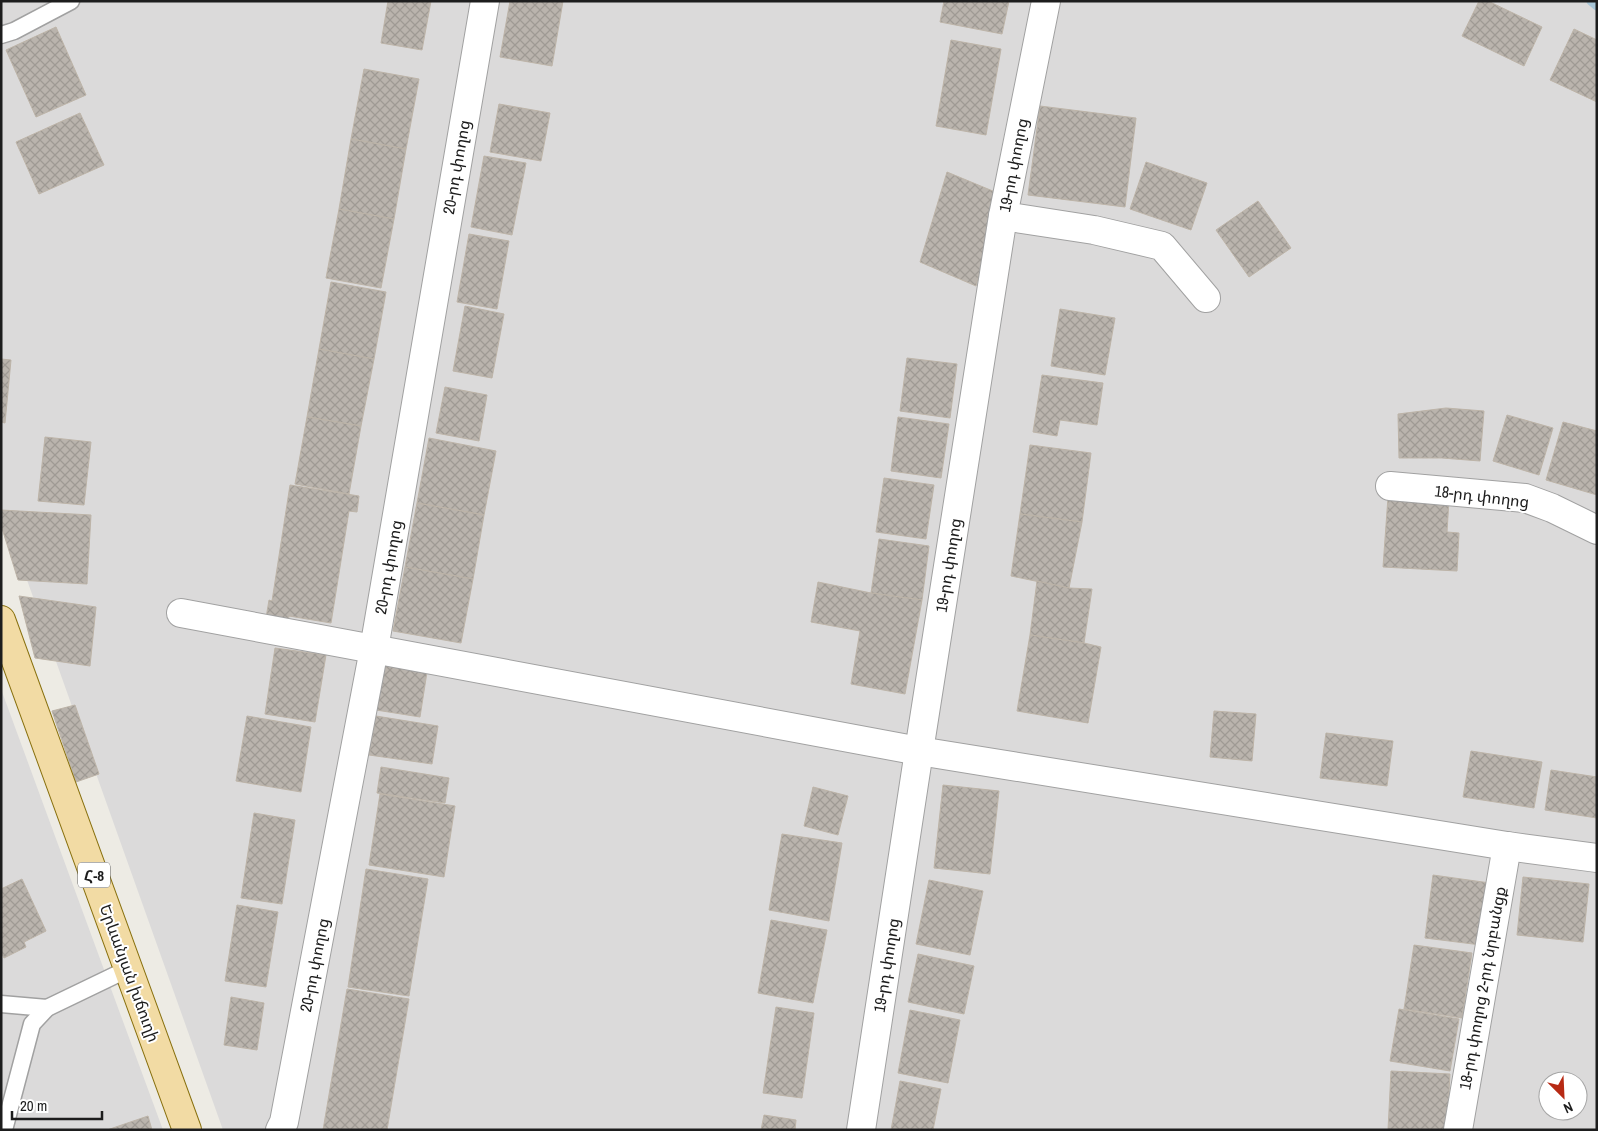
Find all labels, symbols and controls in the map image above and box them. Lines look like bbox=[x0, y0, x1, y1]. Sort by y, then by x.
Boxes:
street label: 19-րդ փողոց bbox=[993, 116, 1033, 214]
street label: 20-րդ փողոց bbox=[437, 118, 475, 216]
street label: 18-րդ փողոց bbox=[1433, 479, 1531, 513]
street label: 19-րդ փողոց bbox=[930, 516, 966, 614]
street label: 20-րդ փողոց bbox=[369, 518, 407, 616]
road number: Հ-8 bbox=[78, 862, 110, 888]
street label: 18-րդ փողոց 2-րդ նրբանցք bbox=[1453, 885, 1511, 1091]
street label: Երևանյան խճուղի bbox=[95, 901, 165, 1045]
street label: 20-րդ փողոց bbox=[294, 916, 334, 1014]
street label: 19-րդ փողոց bbox=[868, 916, 904, 1014]
north arrow bbox=[1538, 1071, 1588, 1121]
scale bar bbox=[12, 1088, 102, 1120]
text: 20 m bbox=[20, 1095, 47, 1116]
text: N bbox=[1561, 1098, 1576, 1118]

